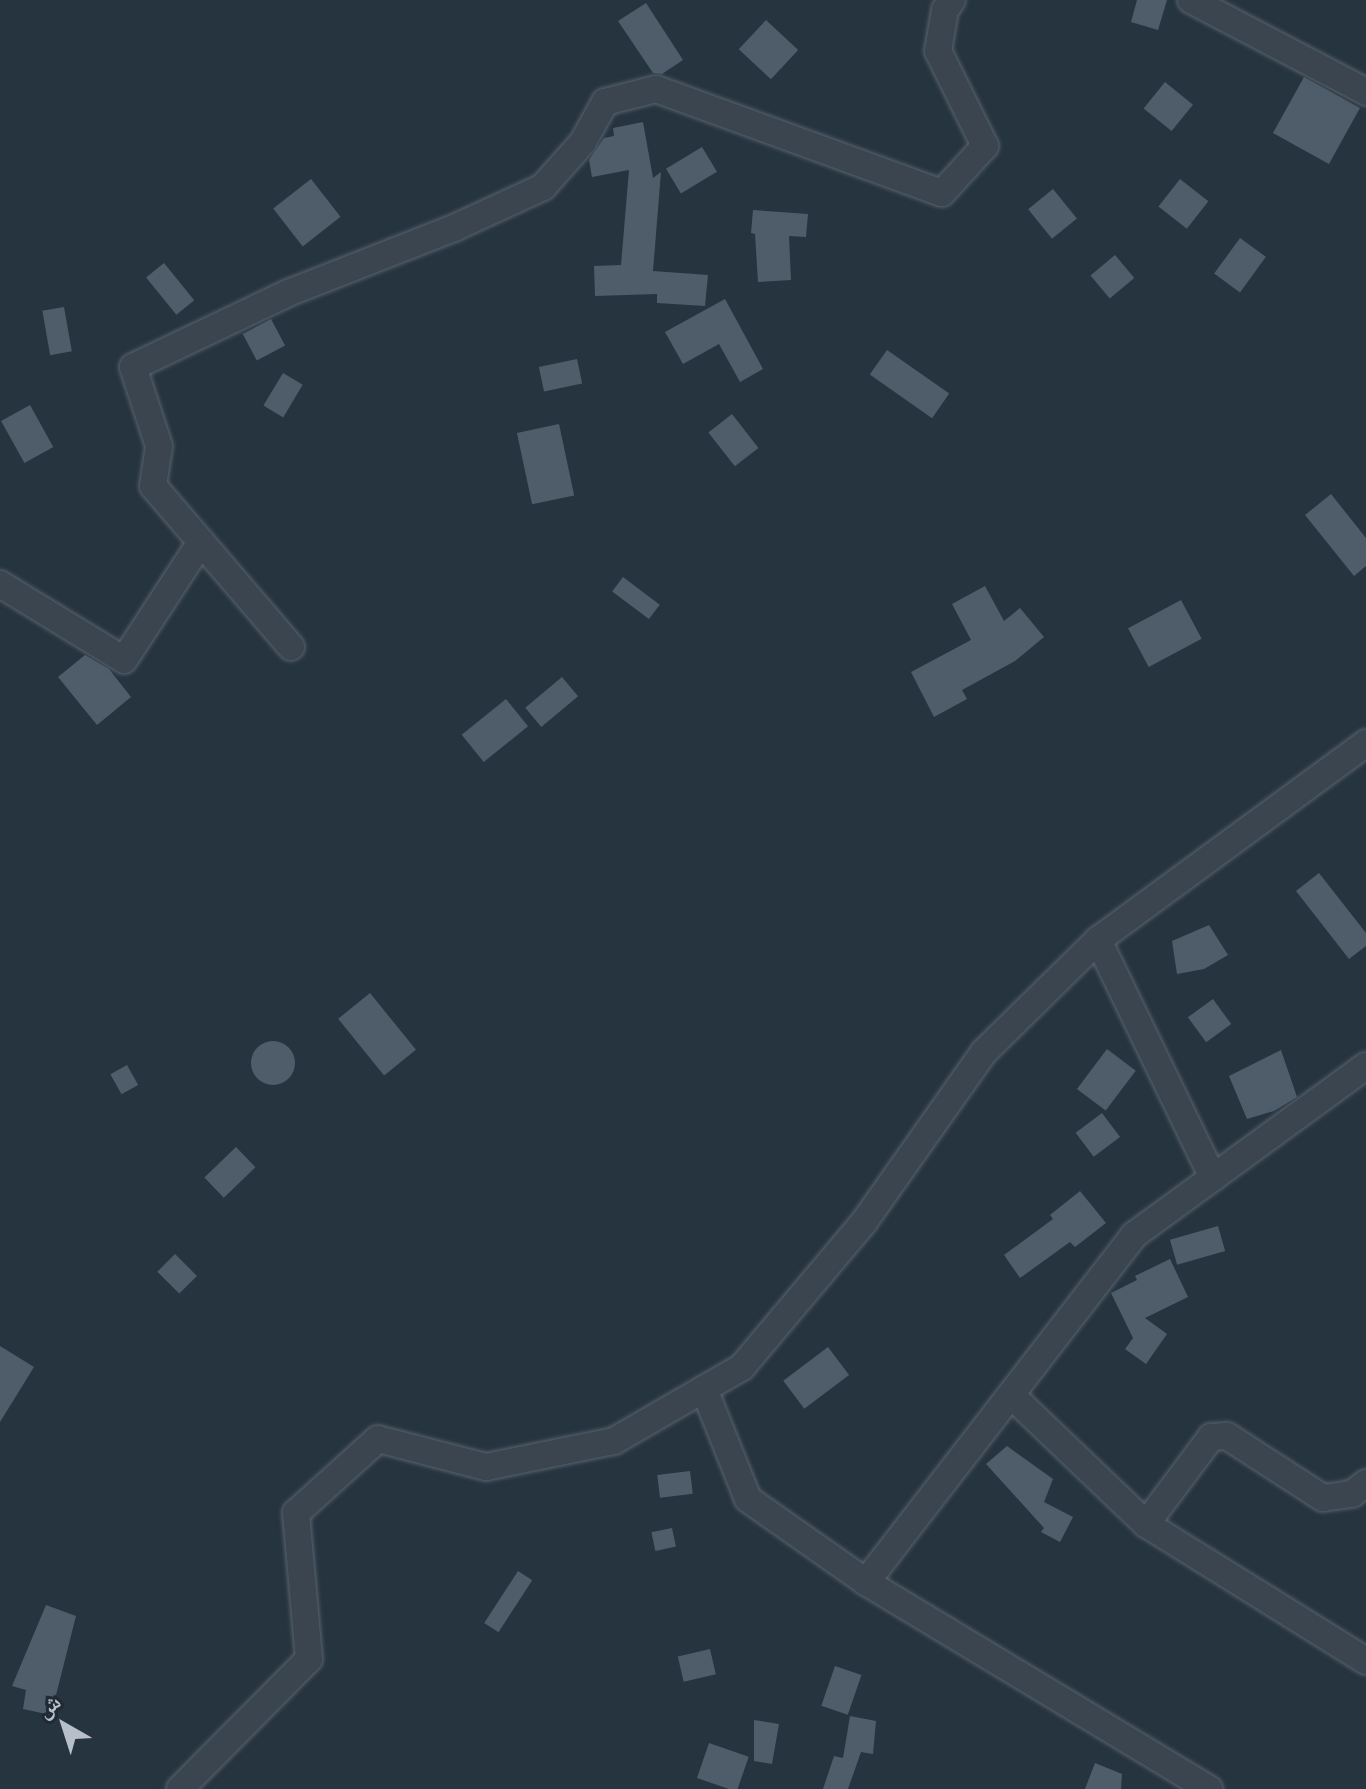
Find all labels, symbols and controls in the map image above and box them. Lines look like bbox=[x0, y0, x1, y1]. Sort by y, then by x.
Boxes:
north arrow bbox=[24, 1685, 104, 1765]
text: ش bbox=[32, 1689, 66, 1723]

